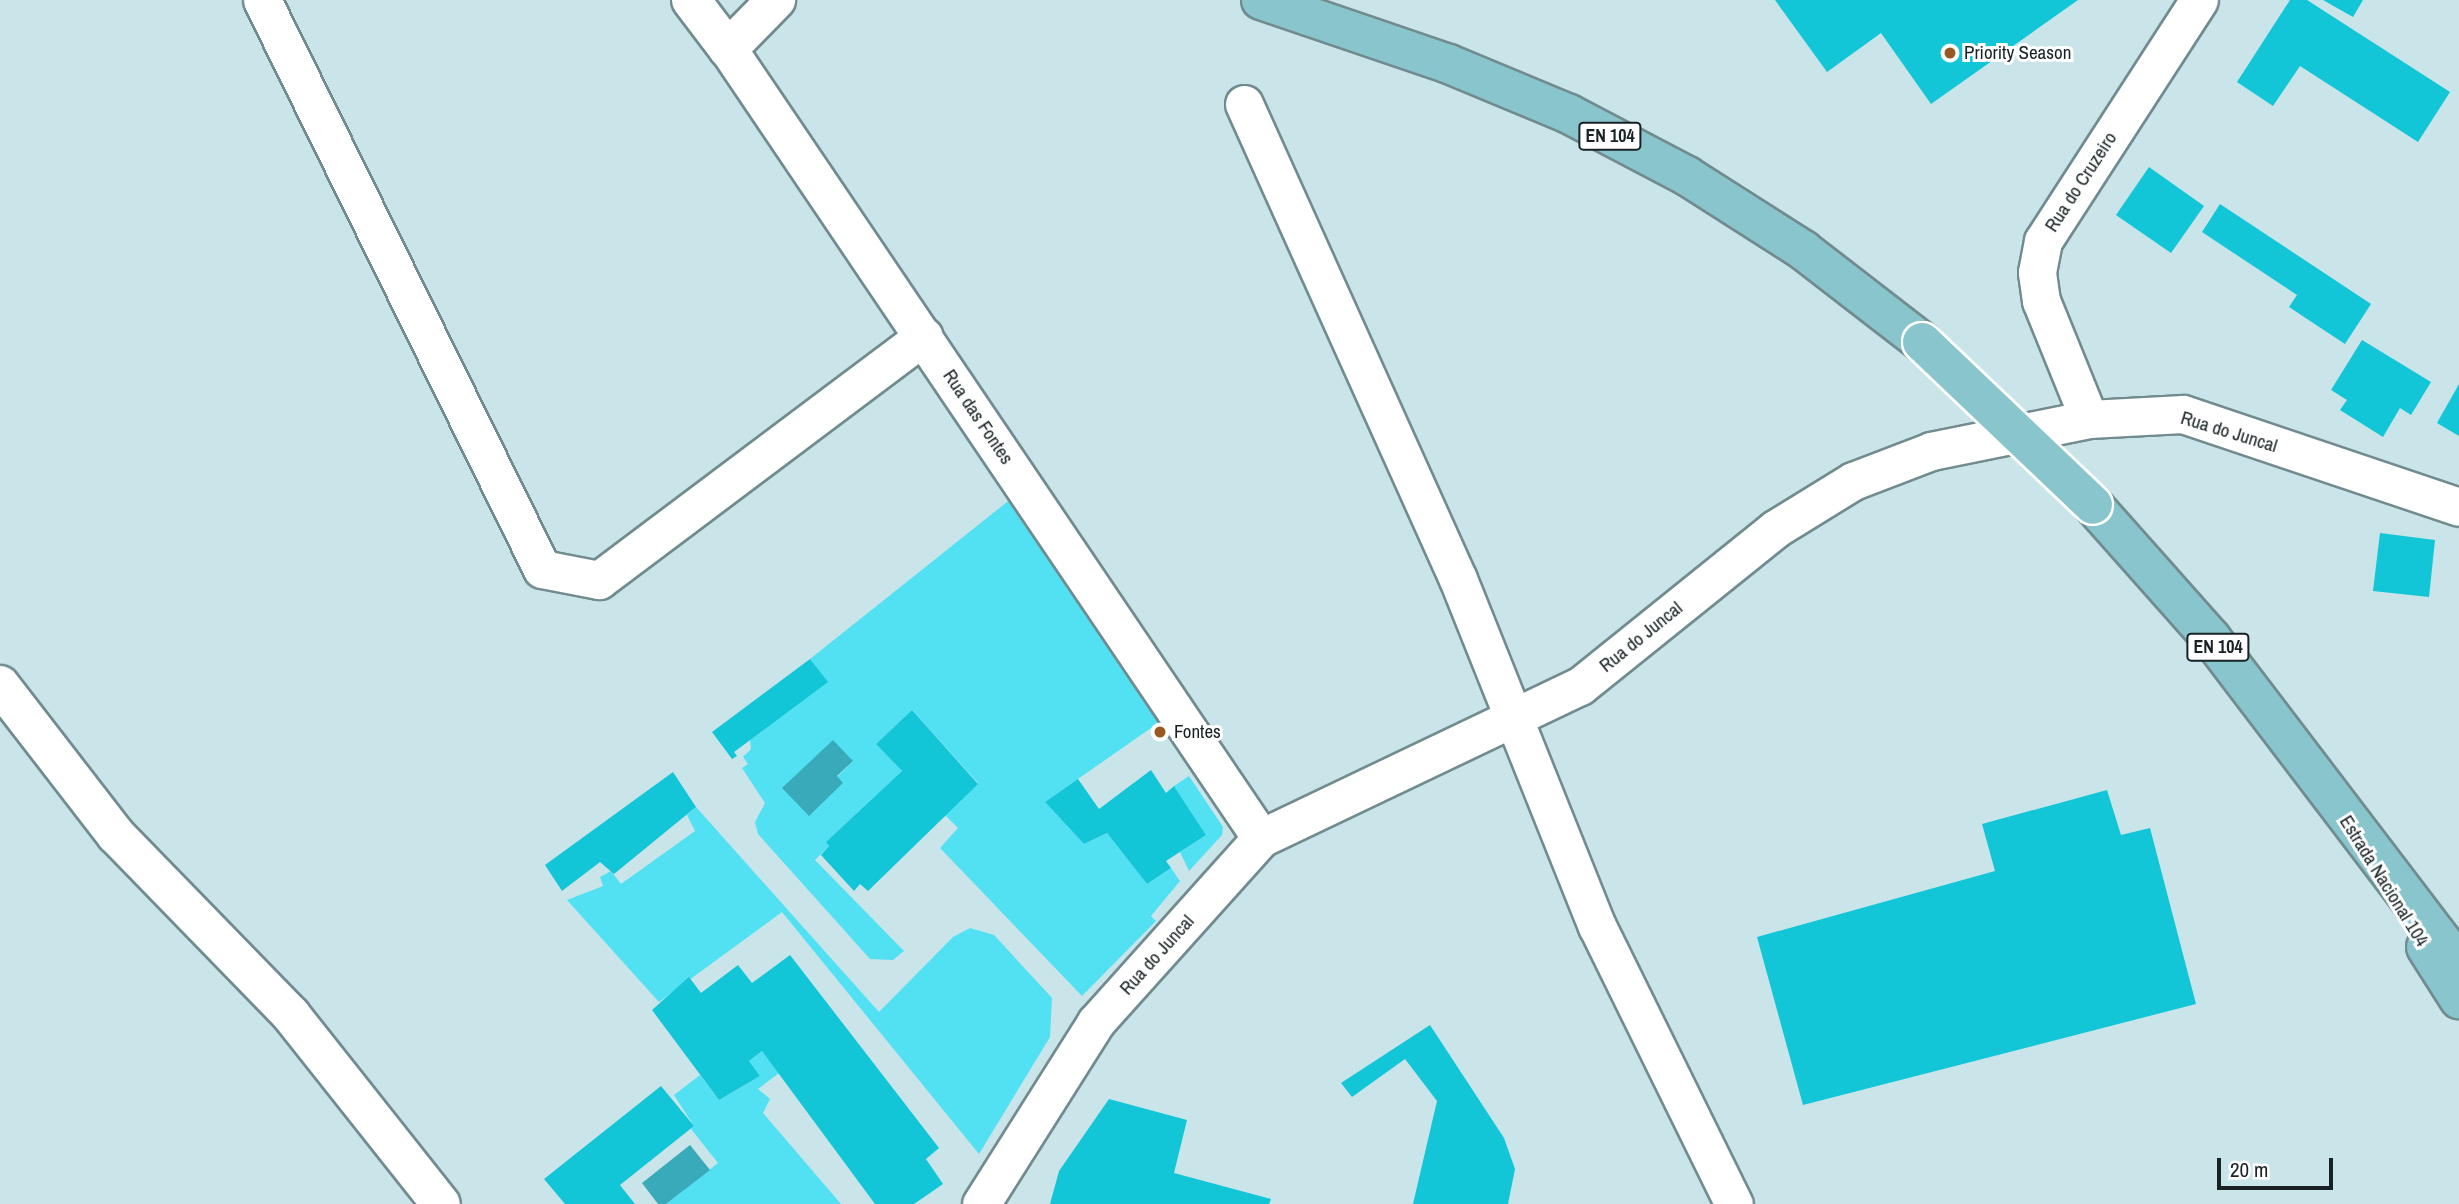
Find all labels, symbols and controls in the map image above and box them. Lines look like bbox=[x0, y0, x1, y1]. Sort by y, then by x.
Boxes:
place label: Priority Season bbox=[1964, 42, 2071, 64]
marker: Priority Season bbox=[1942, 45, 1958, 61]
road number: EN 104 bbox=[1577, 121, 1643, 150]
street label: Rua do Cruzeiro bbox=[2040, 128, 2122, 236]
street label: Rua das Fontes bbox=[938, 365, 1018, 469]
street label: Rua do Juncal bbox=[2178, 407, 2280, 457]
street label: Rua do Juncal bbox=[1595, 597, 1687, 677]
road number: EN 104 bbox=[2185, 632, 2251, 662]
place label: Fontes bbox=[1174, 721, 1221, 743]
marker: Fontes bbox=[1152, 724, 1168, 740]
street label: Estrada Nacional 104 bbox=[2335, 811, 2433, 951]
street label: Rua do Juncal bbox=[1115, 910, 1199, 1000]
scale bar bbox=[2221, 1144, 2336, 1188]
text: 20 m bbox=[2230, 1155, 2268, 1184]

